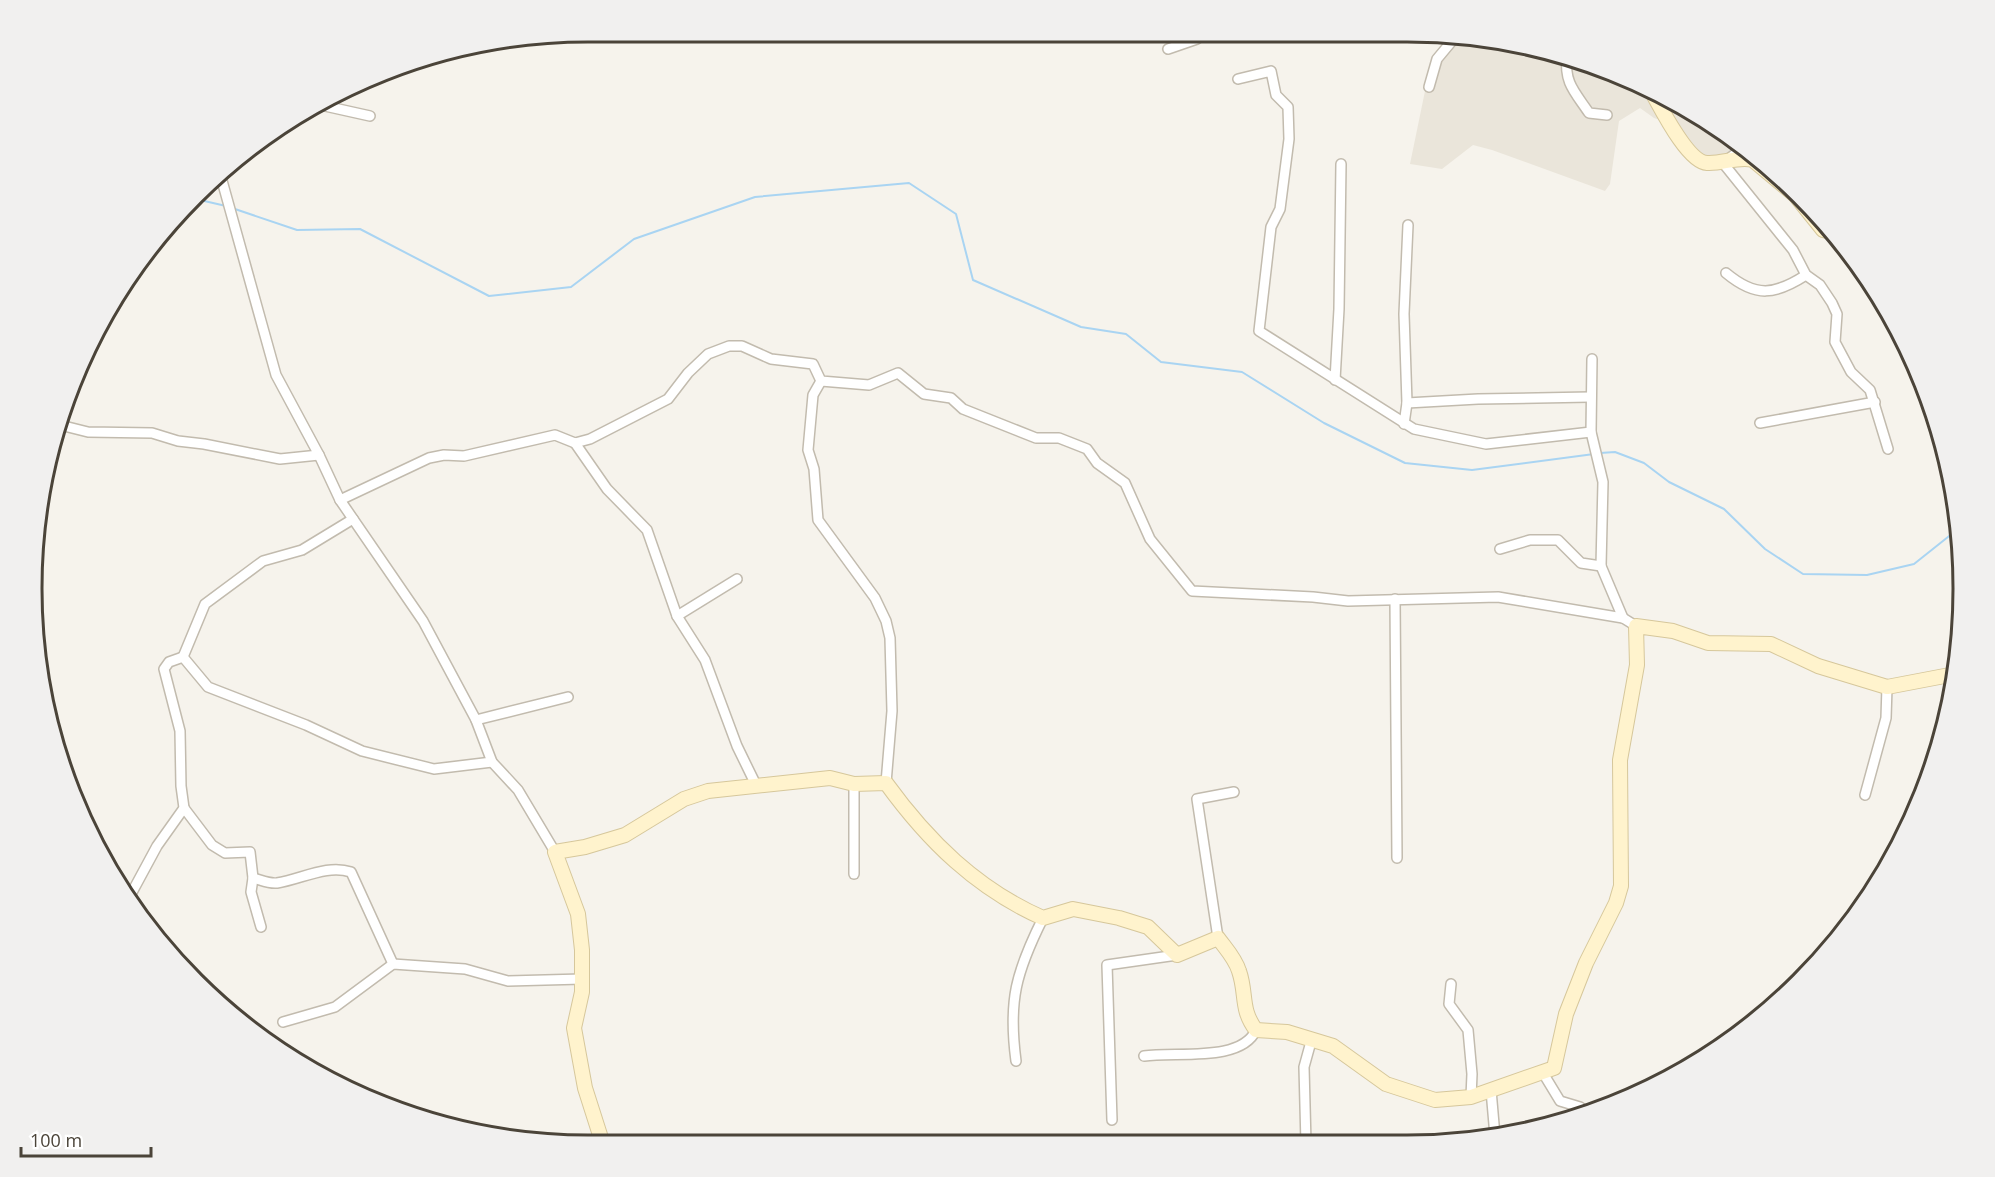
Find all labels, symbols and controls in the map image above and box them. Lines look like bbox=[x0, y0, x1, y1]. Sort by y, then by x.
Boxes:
scale bar bbox=[21, 1120, 152, 1158]
text: 100 m bbox=[30, 1128, 82, 1152]

